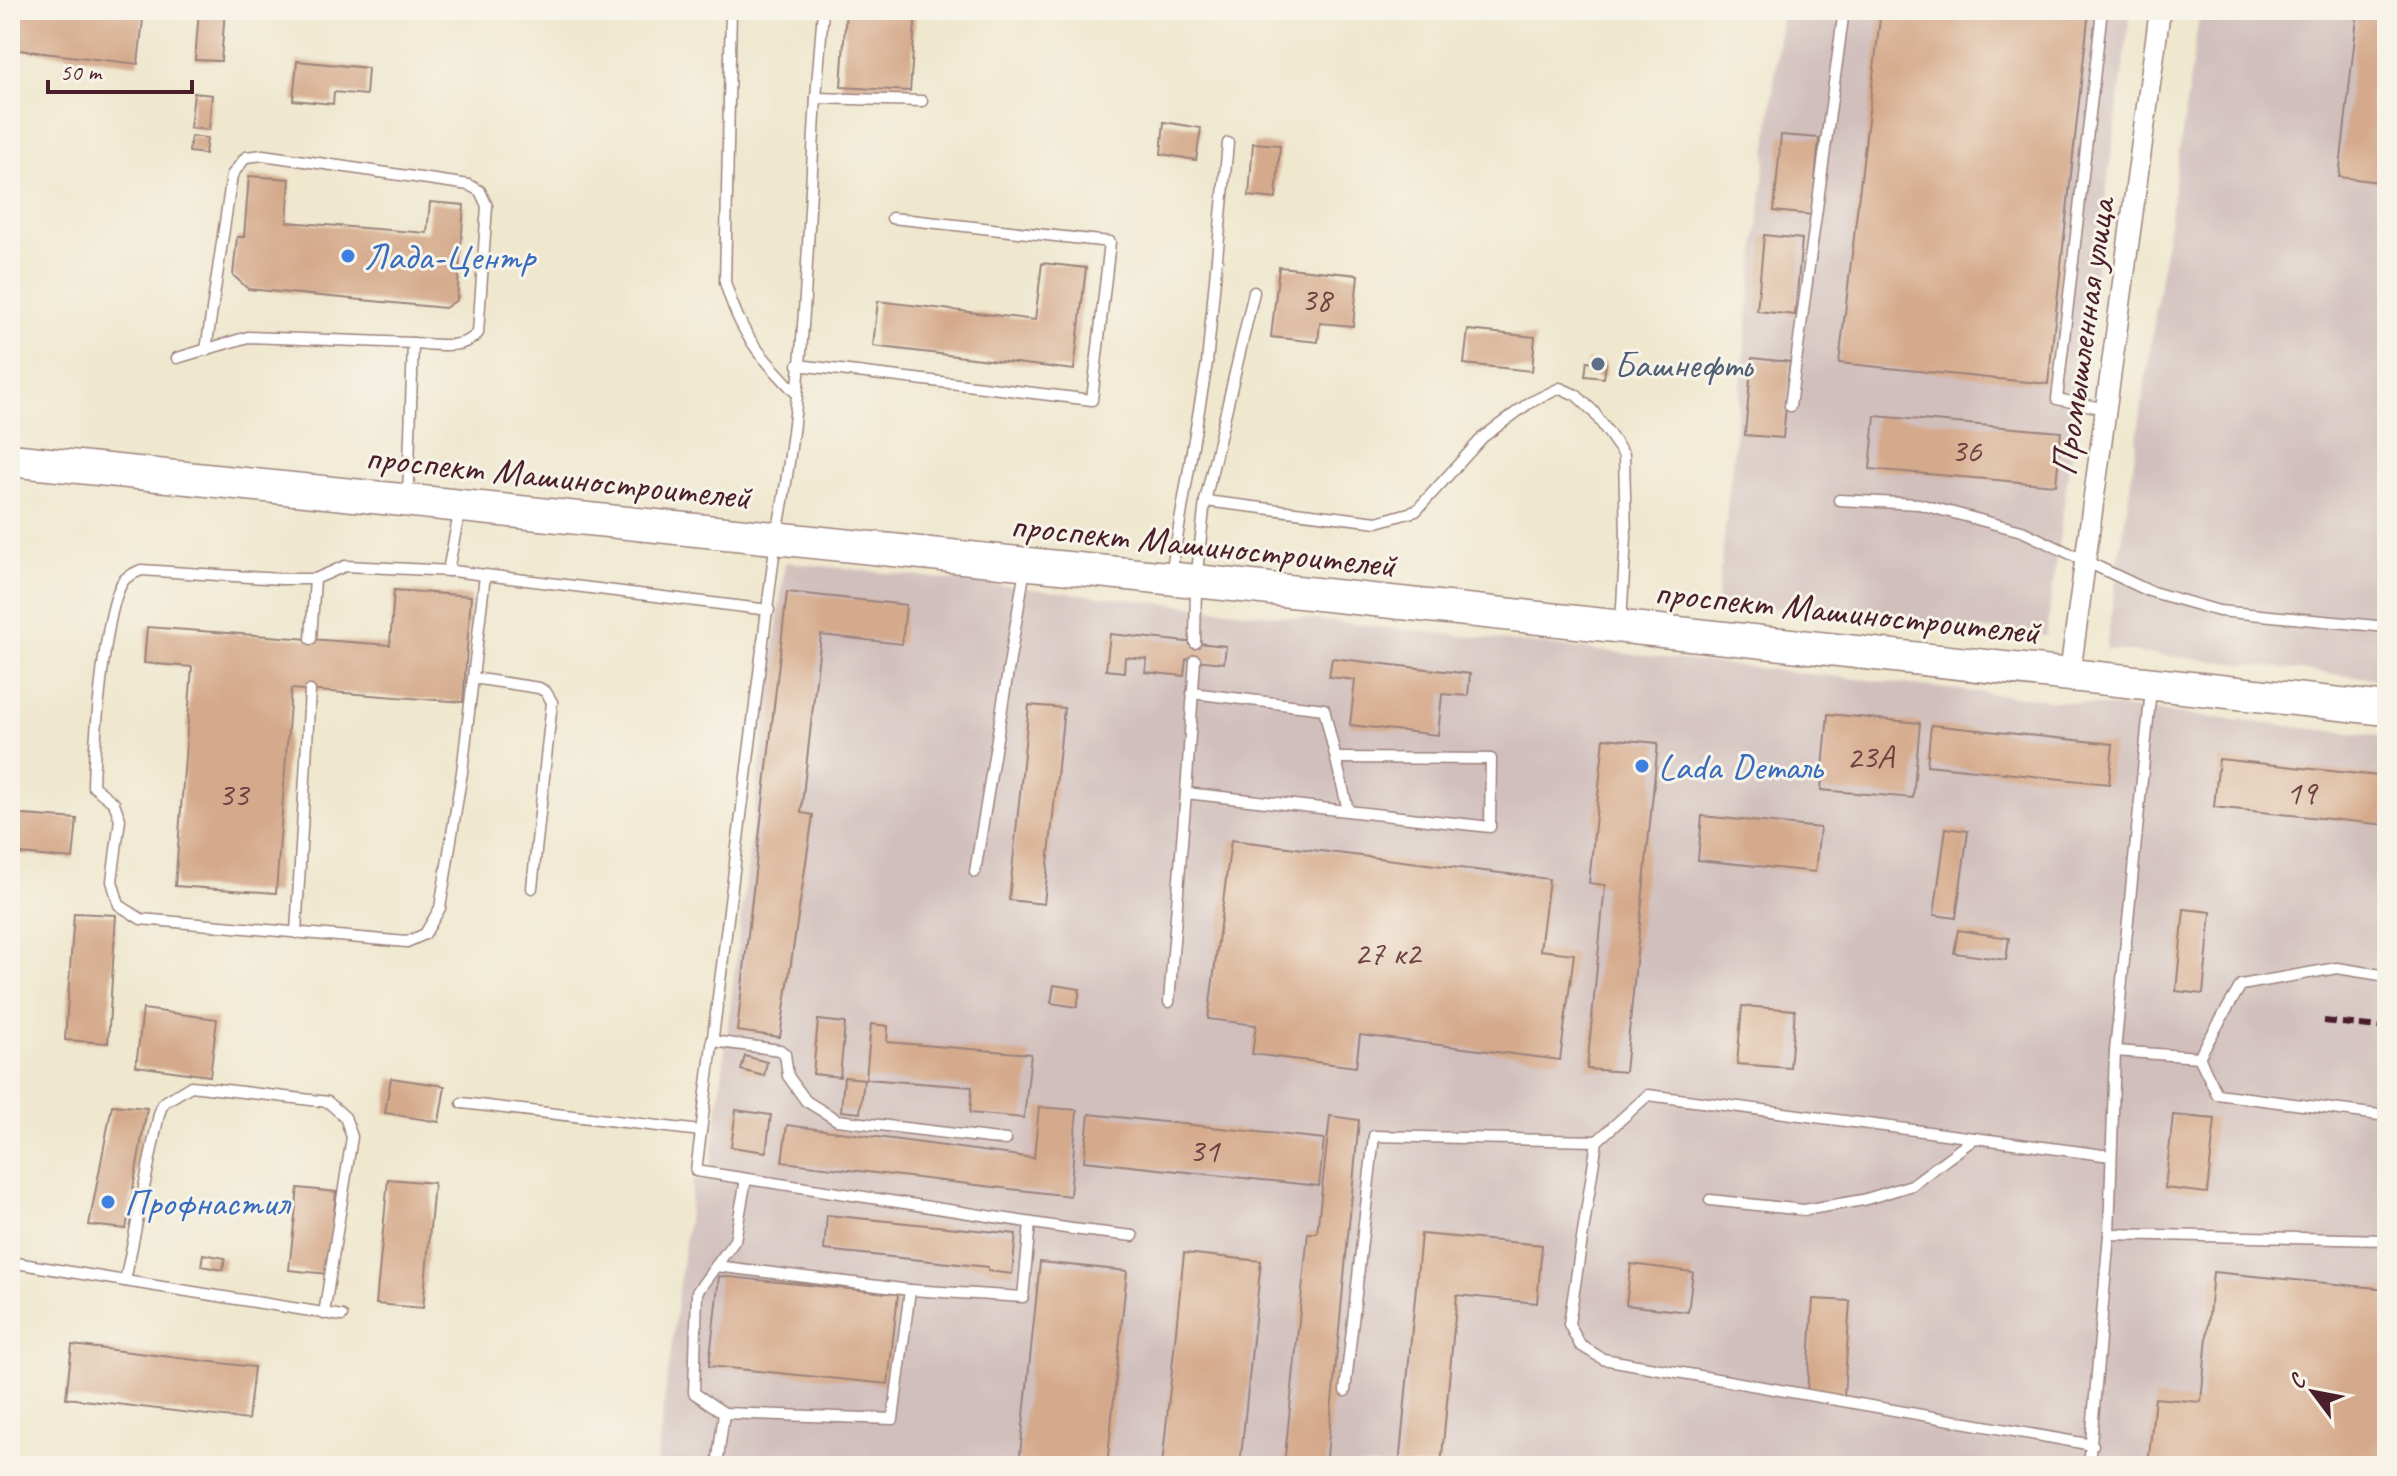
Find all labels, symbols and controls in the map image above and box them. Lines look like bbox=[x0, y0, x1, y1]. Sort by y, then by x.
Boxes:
scale bar bbox=[48, 44, 192, 94]
text: 50 m bbox=[60, 57, 103, 87]
street label: Промышленная улица bbox=[2040, 192, 2126, 479]
place label: Лада-Центр bbox=[364, 233, 538, 280]
marker: Лада-Центр bbox=[339, 247, 357, 265]
house number: 38 bbox=[1301, 278, 1335, 321]
place label: Башнефть bbox=[1614, 341, 1754, 388]
marker: Башнефть bbox=[1589, 355, 1607, 373]
house number: 36 bbox=[1951, 429, 1983, 472]
street label: проспект Машиностроителей bbox=[363, 433, 755, 520]
street label: проспект Машиностроителей bbox=[1008, 501, 1400, 588]
street label: проспект Машиностроителей bbox=[1652, 568, 2044, 655]
house number: 23А bbox=[1846, 735, 1896, 778]
place label: Lada Dеталь bbox=[1658, 743, 1824, 790]
marker: Lada Dеталь bbox=[1633, 757, 1651, 775]
house number: 19 bbox=[2286, 771, 2319, 814]
house number: 33 bbox=[218, 773, 251, 816]
house number: 27 к2 bbox=[1354, 931, 1423, 974]
house number: 31 bbox=[1189, 1129, 1221, 1172]
place label: Профнастил bbox=[124, 1179, 292, 1226]
marker: Профнастил bbox=[99, 1193, 117, 1211]
north arrow bbox=[2273, 1352, 2353, 1432]
text: С bbox=[2282, 1367, 2313, 1394]

